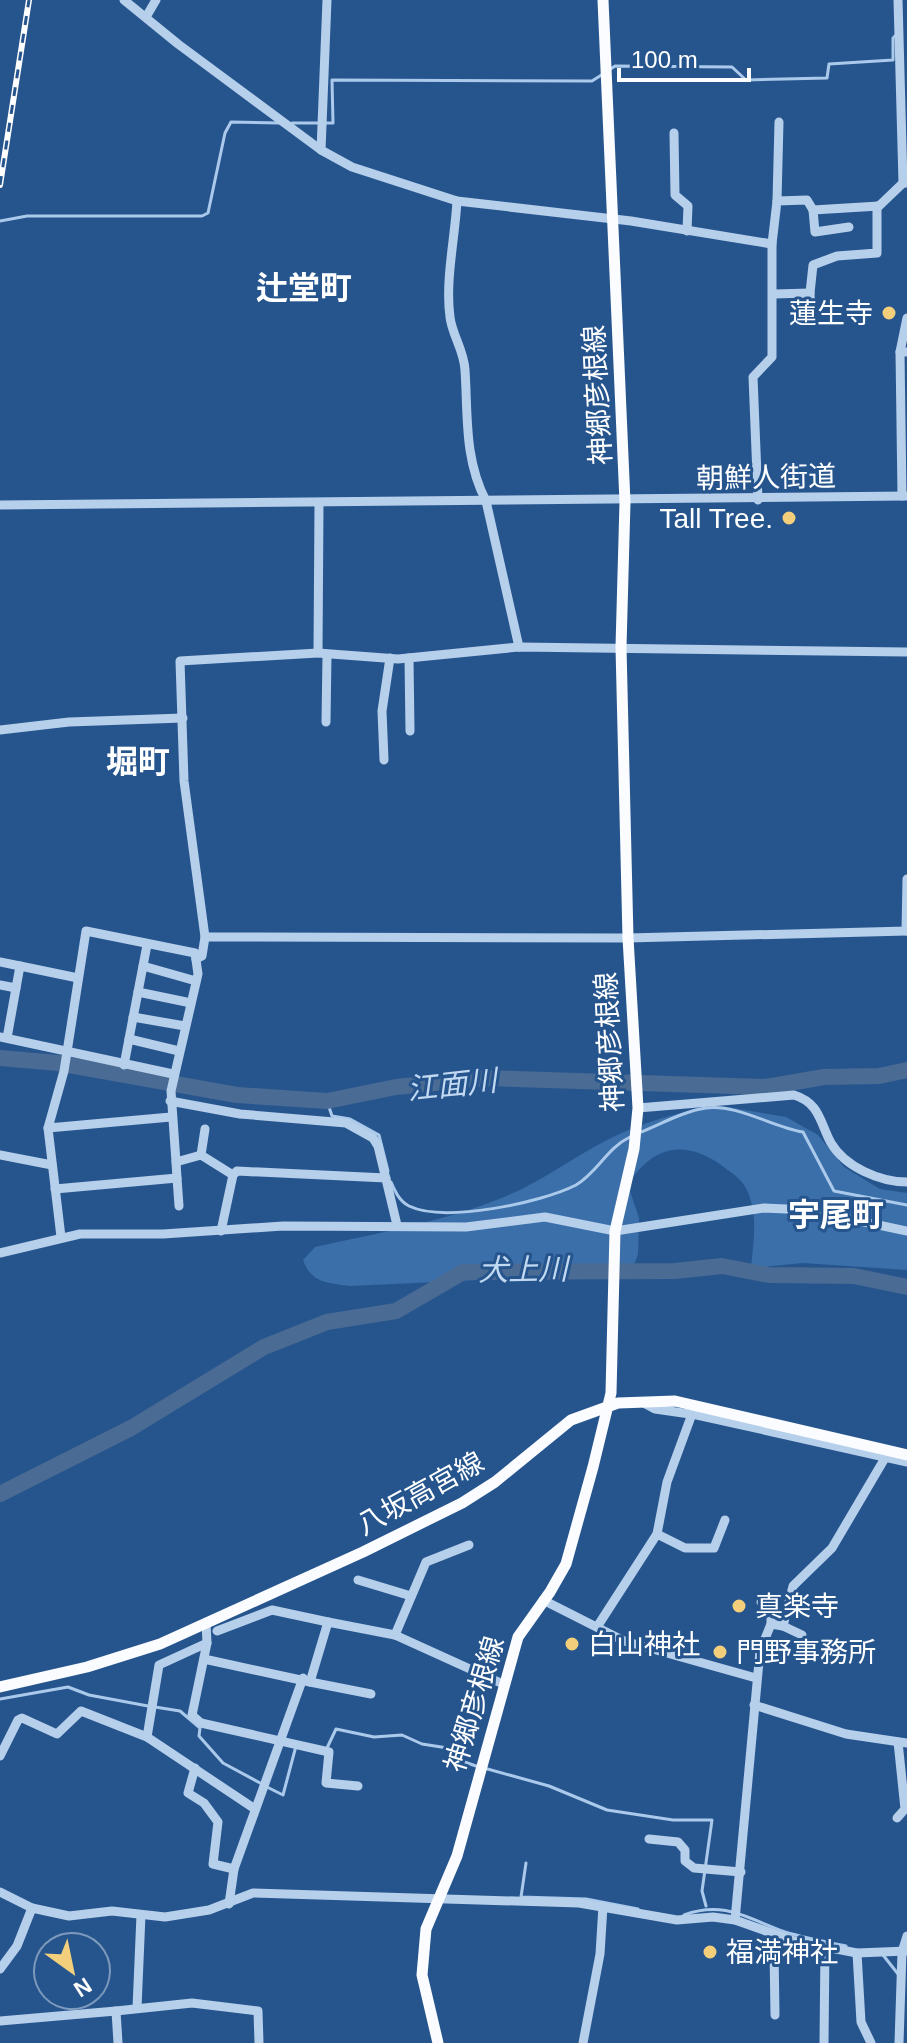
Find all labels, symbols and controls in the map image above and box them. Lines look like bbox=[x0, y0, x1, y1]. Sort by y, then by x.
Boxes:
scale bar bbox=[619, 32, 749, 82]
text: 100 m bbox=[631, 46, 698, 73]
district label: 辻堂町 bbox=[256, 270, 352, 306]
place label: 蓮生寺 bbox=[789, 298, 873, 329]
marker: 蓮生寺 bbox=[880, 304, 898, 322]
street label: 神郷彦根線 bbox=[578, 324, 617, 466]
street label: 朝鮮人街道 bbox=[696, 461, 836, 494]
place label: Tall Tree. bbox=[659, 503, 773, 534]
marker: Tall Tree. bbox=[780, 509, 798, 527]
district label: 堀町 bbox=[106, 744, 170, 780]
street label: 神郷彦根線 bbox=[590, 971, 629, 1113]
water label: 江面川 bbox=[405, 1063, 501, 1106]
district label: 宇尾町 bbox=[788, 1197, 884, 1233]
water label: 犬上川 bbox=[478, 1252, 571, 1287]
street label: 八坂高宮線 bbox=[351, 1446, 489, 1541]
place label: 真楽寺 bbox=[755, 1591, 839, 1622]
marker: 真楽寺 bbox=[730, 1597, 748, 1615]
place label: 白山神社 bbox=[588, 1629, 700, 1660]
street label: 神郷彦根線 bbox=[439, 1633, 510, 1776]
marker: 白山神社 bbox=[563, 1635, 581, 1653]
place label: 門野事務所 bbox=[736, 1637, 876, 1668]
marker: 門野事務所 bbox=[711, 1643, 729, 1661]
north arrow bbox=[32, 1931, 112, 2011]
place label: 福満神社 bbox=[726, 1937, 838, 1968]
marker: 福満神社 bbox=[701, 1943, 719, 1961]
text: N bbox=[69, 1973, 96, 2002]

